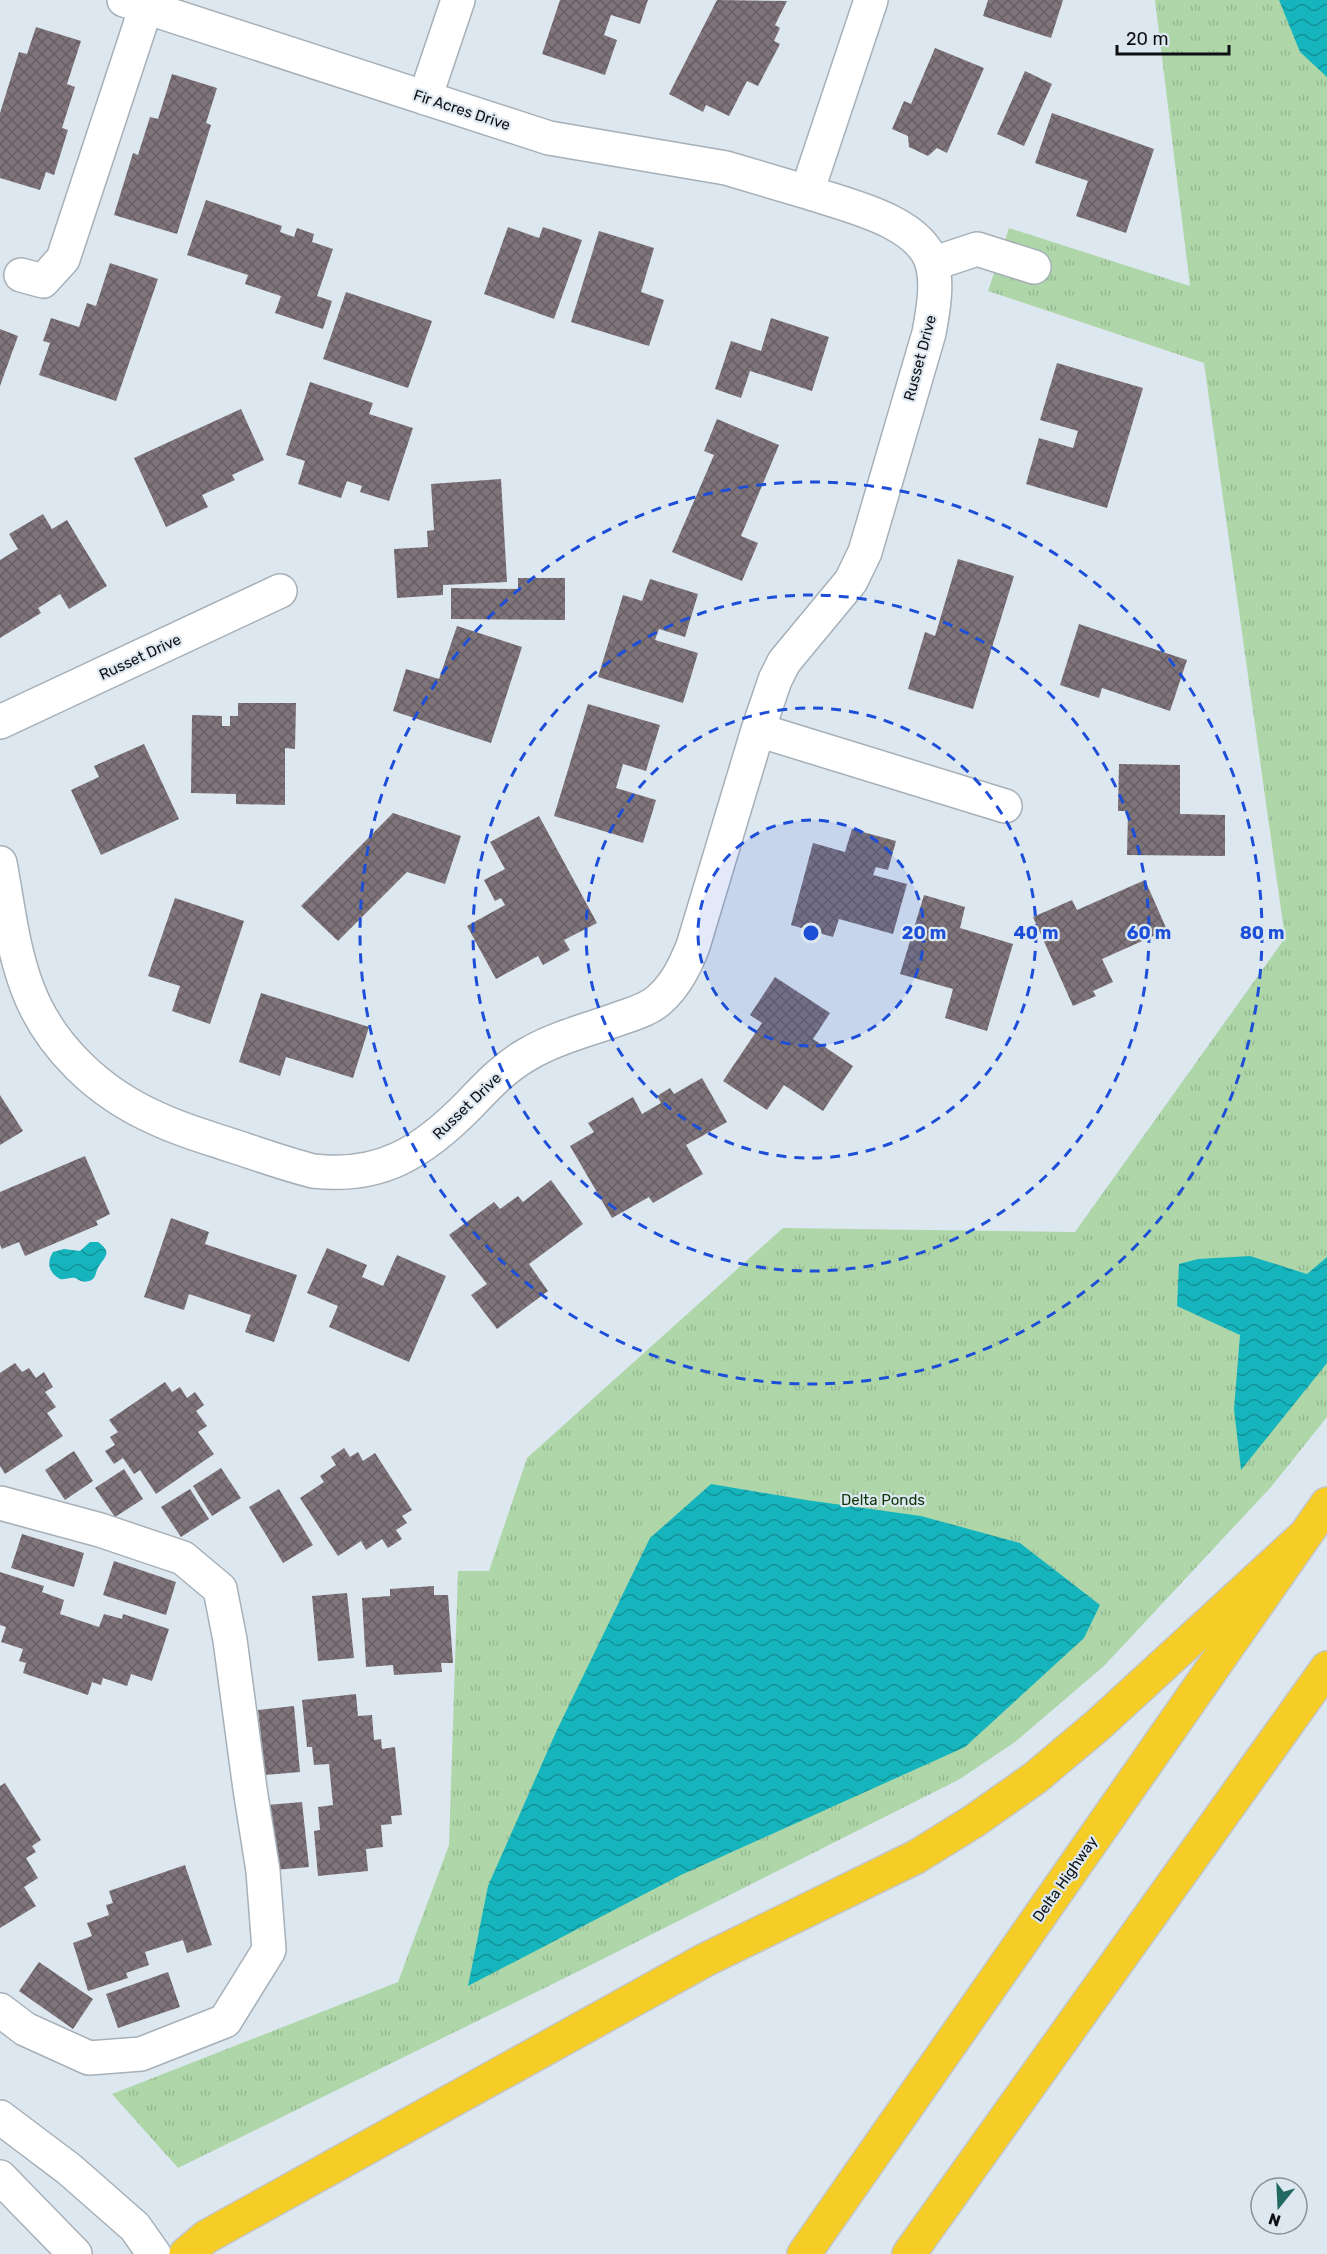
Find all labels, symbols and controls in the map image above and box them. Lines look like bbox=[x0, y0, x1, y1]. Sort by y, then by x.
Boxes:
scale bar bbox=[1117, 18, 1230, 56]
text: 20 m bbox=[1126, 28, 1168, 50]
street label: Fir Acres Drive bbox=[411, 86, 513, 134]
street label: Russet Drive bbox=[900, 313, 940, 403]
street label: Russet Drive bbox=[96, 630, 184, 684]
text: 20 m bbox=[902, 922, 946, 944]
text: 40 m bbox=[1014, 922, 1058, 944]
text: 60 m bbox=[1127, 922, 1171, 944]
text: 80 m bbox=[1240, 922, 1284, 944]
centre of rings bbox=[801, 923, 821, 943]
street label: Russet Drive bbox=[429, 1069, 505, 1143]
park label: Delta Ponds bbox=[841, 1491, 925, 1509]
street label: Delta Highway bbox=[1029, 1833, 1101, 1925]
north arrow bbox=[1249, 2176, 1309, 2236]
text: N bbox=[1266, 2209, 1283, 2231]

